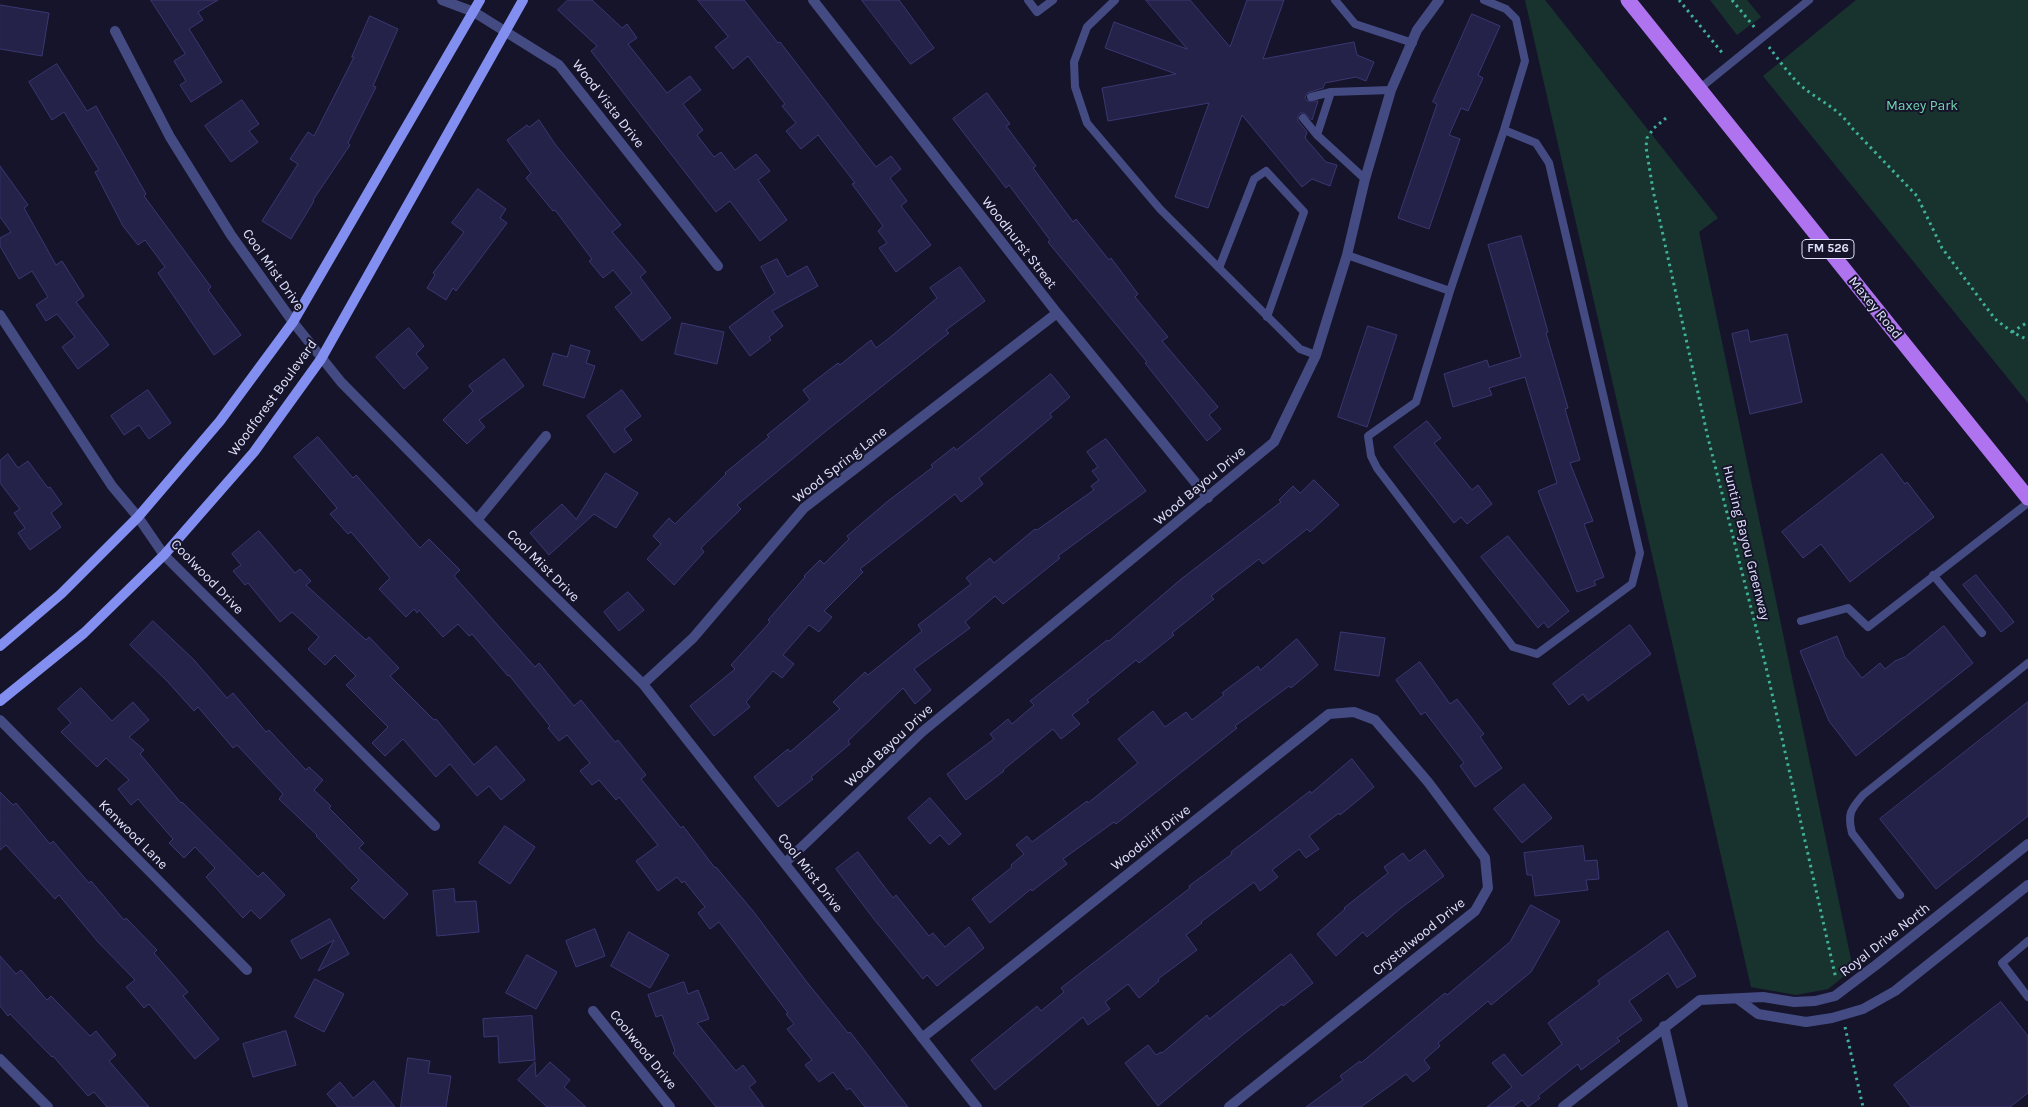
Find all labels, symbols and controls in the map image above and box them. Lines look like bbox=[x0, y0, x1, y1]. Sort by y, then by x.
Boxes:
street label: Wood Vista Drive bbox=[568, 57, 648, 151]
park label: Maxey Park bbox=[1886, 98, 1958, 114]
street label: Woodhurst Street bbox=[978, 194, 1060, 292]
street label: Cool Mist Drive bbox=[239, 226, 307, 314]
road number: FM 526 bbox=[1802, 240, 1854, 258]
street label: Maxey Road bbox=[1845, 273, 1905, 343]
street label: Woodforest Boulevard bbox=[225, 336, 321, 460]
street label: Wood Spring Lane bbox=[790, 423, 890, 507]
street label: Wood Bayou Drive bbox=[1151, 443, 1249, 529]
street label: Hunting Bayou Greenway bbox=[1719, 464, 1773, 622]
street label: Cool Mist Drive bbox=[503, 526, 583, 606]
street label: Coolwood Drive bbox=[167, 536, 247, 618]
street label: Wood Bayou Drive bbox=[842, 701, 936, 791]
street label: Kenwood Lane bbox=[95, 797, 171, 873]
street label: Woodcliff Drive bbox=[1108, 802, 1194, 874]
street label: Cool Mist Drive bbox=[774, 830, 846, 916]
street label: Crystalwood Drive bbox=[1369, 895, 1469, 979]
street label: Royal Drive North bbox=[1837, 900, 1933, 980]
street label: Coolwood Drive bbox=[606, 1007, 680, 1093]

